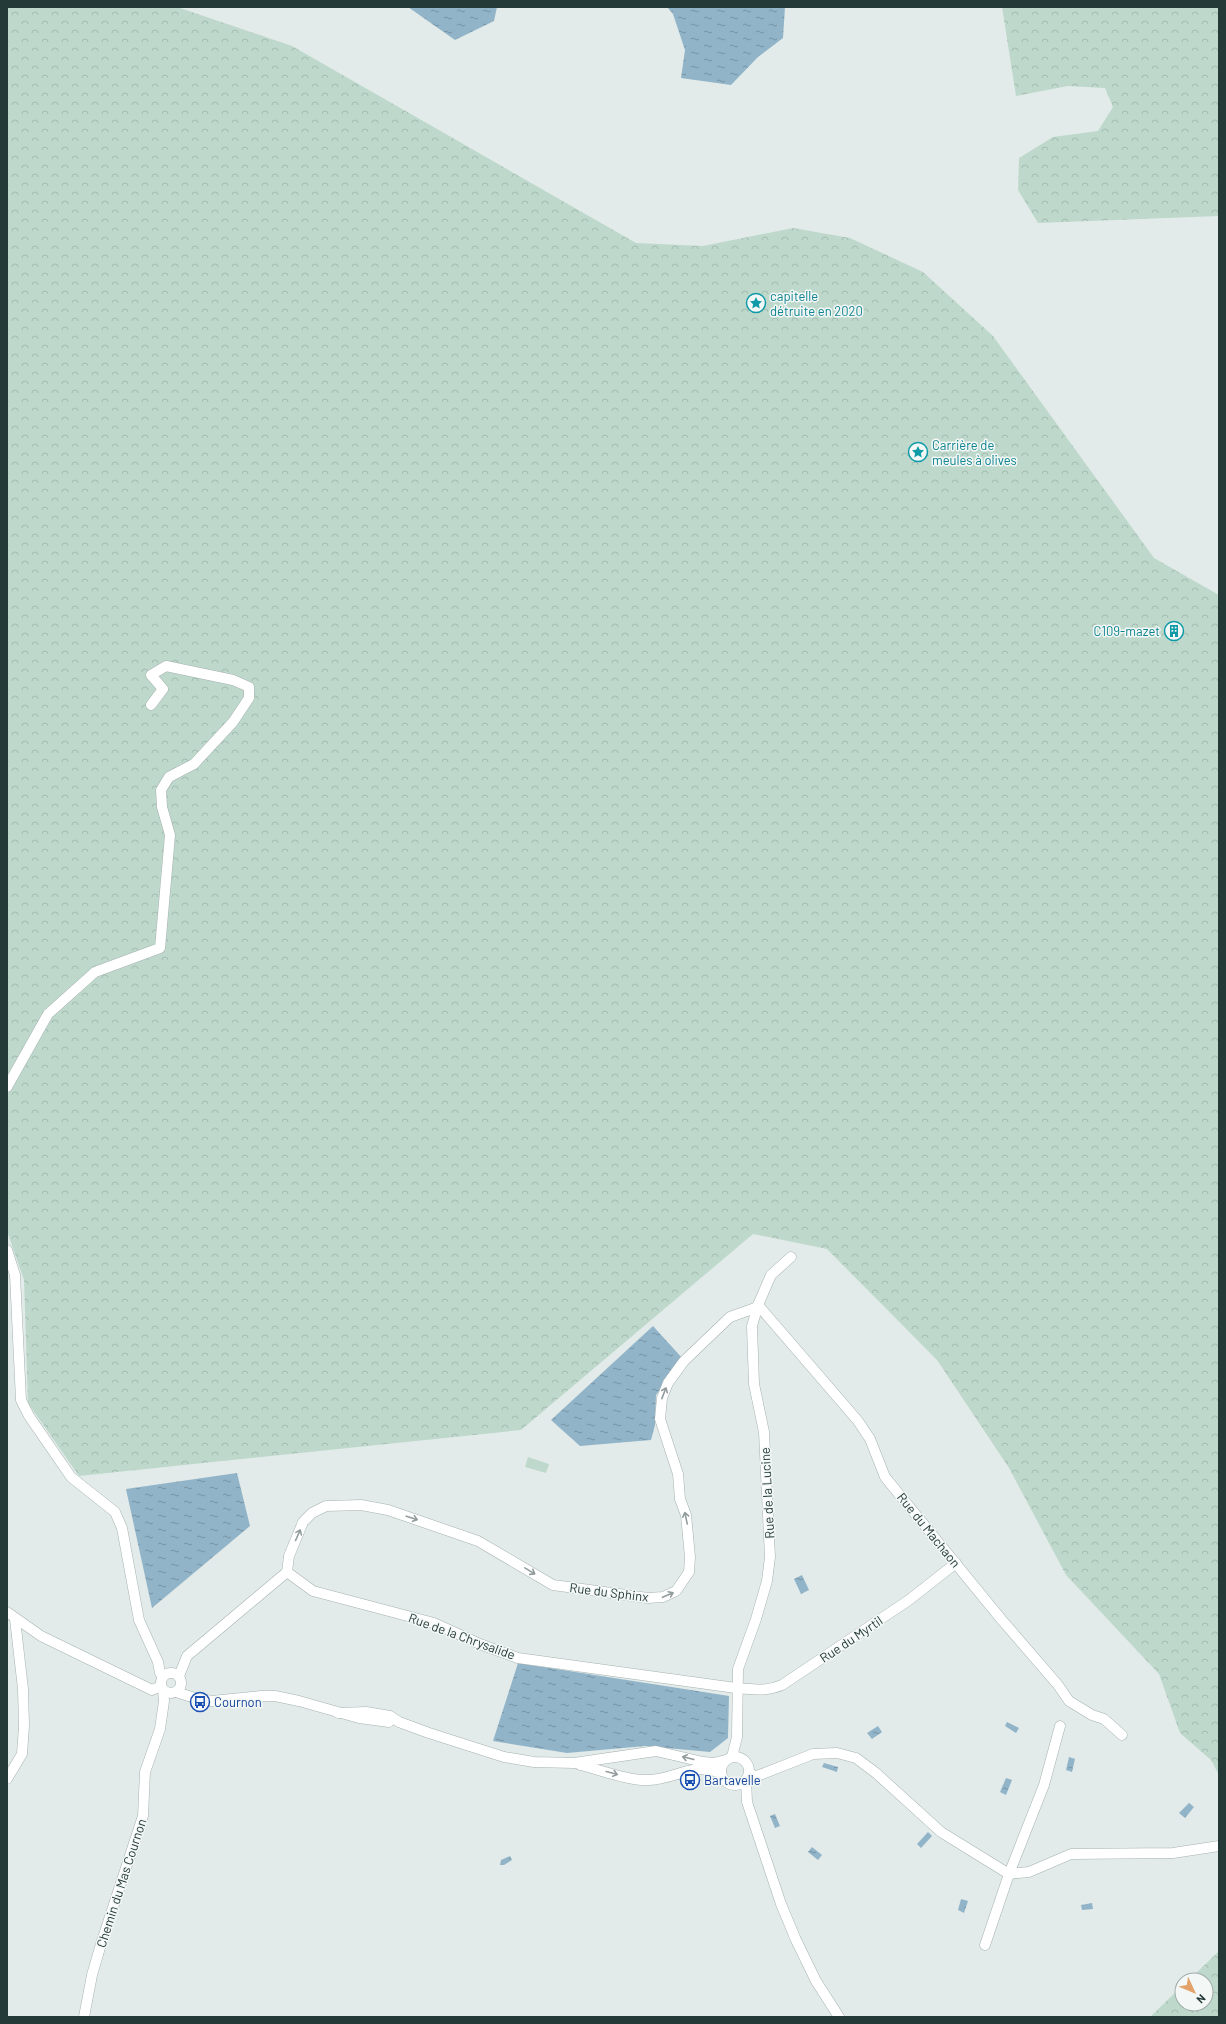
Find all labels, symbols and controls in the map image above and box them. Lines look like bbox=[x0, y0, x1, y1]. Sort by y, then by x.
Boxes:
place label: capitelle détruite en 2020 bbox=[770, 288, 863, 319]
place icon: capitelle détruite en 2020 bbox=[745, 292, 767, 314]
place label: Carrière de meules à olives bbox=[932, 437, 1017, 468]
place icon: Carrière de meules à olives bbox=[907, 441, 929, 463]
building icon: C109-mazet bbox=[1163, 620, 1185, 642]
place label: C109-mazet bbox=[1094, 623, 1160, 639]
one-way arrow bbox=[661, 1388, 669, 1400]
street label: Rue de la Lucine bbox=[757, 1447, 777, 1539]
street label: Rue du Machaon bbox=[894, 1489, 964, 1571]
one-way arrow bbox=[682, 1512, 690, 1525]
one-way arrow bbox=[405, 1515, 418, 1522]
one-way arrow bbox=[294, 1529, 302, 1541]
one-way arrow bbox=[524, 1568, 536, 1576]
street label: Rue du Sphinx bbox=[569, 1579, 649, 1605]
one-way arrow bbox=[662, 1590, 674, 1598]
street label: Rue de la Chrysalide bbox=[407, 1609, 517, 1663]
street label: Rue du Myrtil bbox=[817, 1612, 885, 1666]
bus stop icon: Cournon bbox=[189, 1691, 211, 1713]
place label: Cournon bbox=[214, 1694, 262, 1710]
one-way arrow bbox=[682, 1754, 695, 1762]
one-way arrow bbox=[605, 1769, 618, 1777]
bus stop icon: Bartavelle bbox=[679, 1769, 701, 1791]
place label: Bartavelle bbox=[704, 1772, 761, 1788]
street label: Chemin du Mas Cournon bbox=[93, 1817, 149, 1949]
north arrow bbox=[1174, 1972, 1214, 2012]
text: N bbox=[1194, 1992, 1209, 2006]

